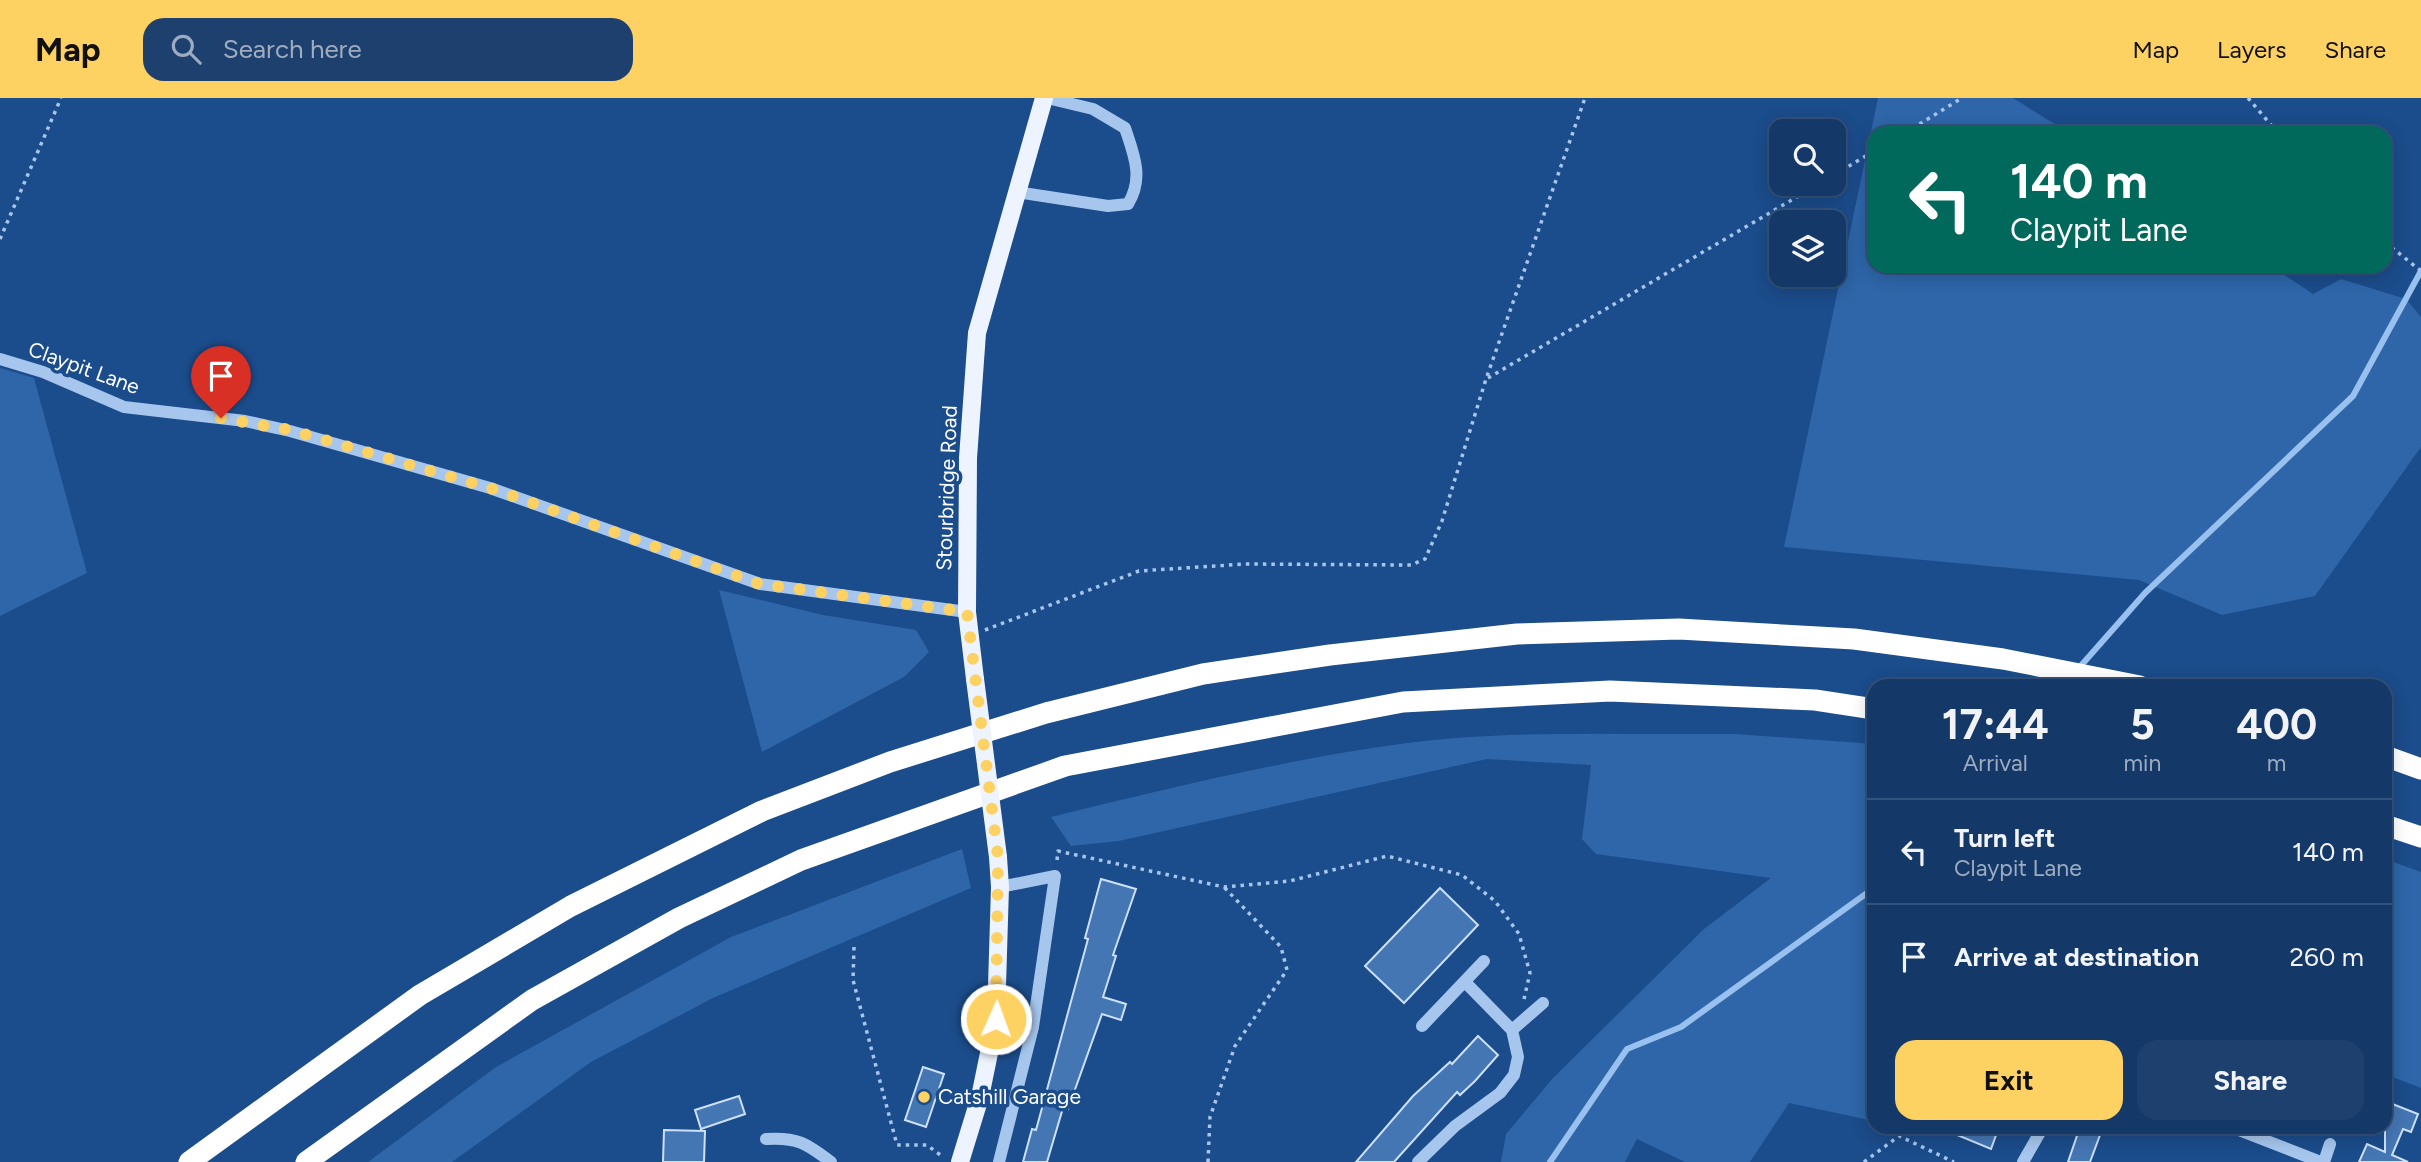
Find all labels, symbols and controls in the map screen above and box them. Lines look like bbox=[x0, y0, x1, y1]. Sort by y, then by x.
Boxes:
search box bbox=[143, 18, 633, 81]
text: Map bbox=[35, 30, 101, 69]
icon: search bbox=[167, 30, 205, 68]
text: Search here bbox=[223, 33, 362, 65]
text: Map bbox=[2132, 35, 2179, 64]
text: Layers bbox=[2217, 35, 2286, 64]
text: Share bbox=[2324, 35, 2386, 64]
map controls bbox=[1769, 119, 1846, 287]
button: search bbox=[1769, 119, 1846, 196]
text: 140 m bbox=[2010, 151, 2148, 210]
icon: left bbox=[1895, 154, 1986, 245]
button: layers bbox=[1769, 210, 1846, 287]
text: Claypit Lane bbox=[2010, 211, 2188, 249]
street label: Claypit Lane bbox=[25, 336, 143, 399]
pin bbox=[191, 346, 251, 418]
icon: arrive bbox=[202, 357, 240, 395]
street label: Stourbridge Road bbox=[931, 405, 962, 571]
text: 17:44 bbox=[1942, 699, 2049, 750]
text: 5 bbox=[2130, 699, 2155, 750]
text: 400 bbox=[2236, 699, 2317, 750]
text: Arrival bbox=[1963, 749, 2028, 777]
text: min bbox=[2124, 749, 2161, 777]
text: m bbox=[2267, 749, 2286, 777]
text: Turn left bbox=[1954, 822, 2055, 854]
icon: left bbox=[1895, 833, 1933, 871]
text: 140 m bbox=[2292, 836, 2364, 868]
text: Claypit Lane bbox=[1954, 854, 2082, 882]
icon: arrive bbox=[1895, 938, 1933, 976]
text: Arrive at destination bbox=[1954, 941, 2199, 973]
text: 260 m bbox=[2290, 941, 2364, 973]
position arrow bbox=[959, 982, 1033, 1056]
button: Exit bbox=[1895, 1040, 2123, 1120]
button: Share bbox=[2137, 1040, 2364, 1120]
place label: Catshill Garage bbox=[938, 1084, 1081, 1109]
marker: Catshill Garage bbox=[916, 1089, 932, 1105]

